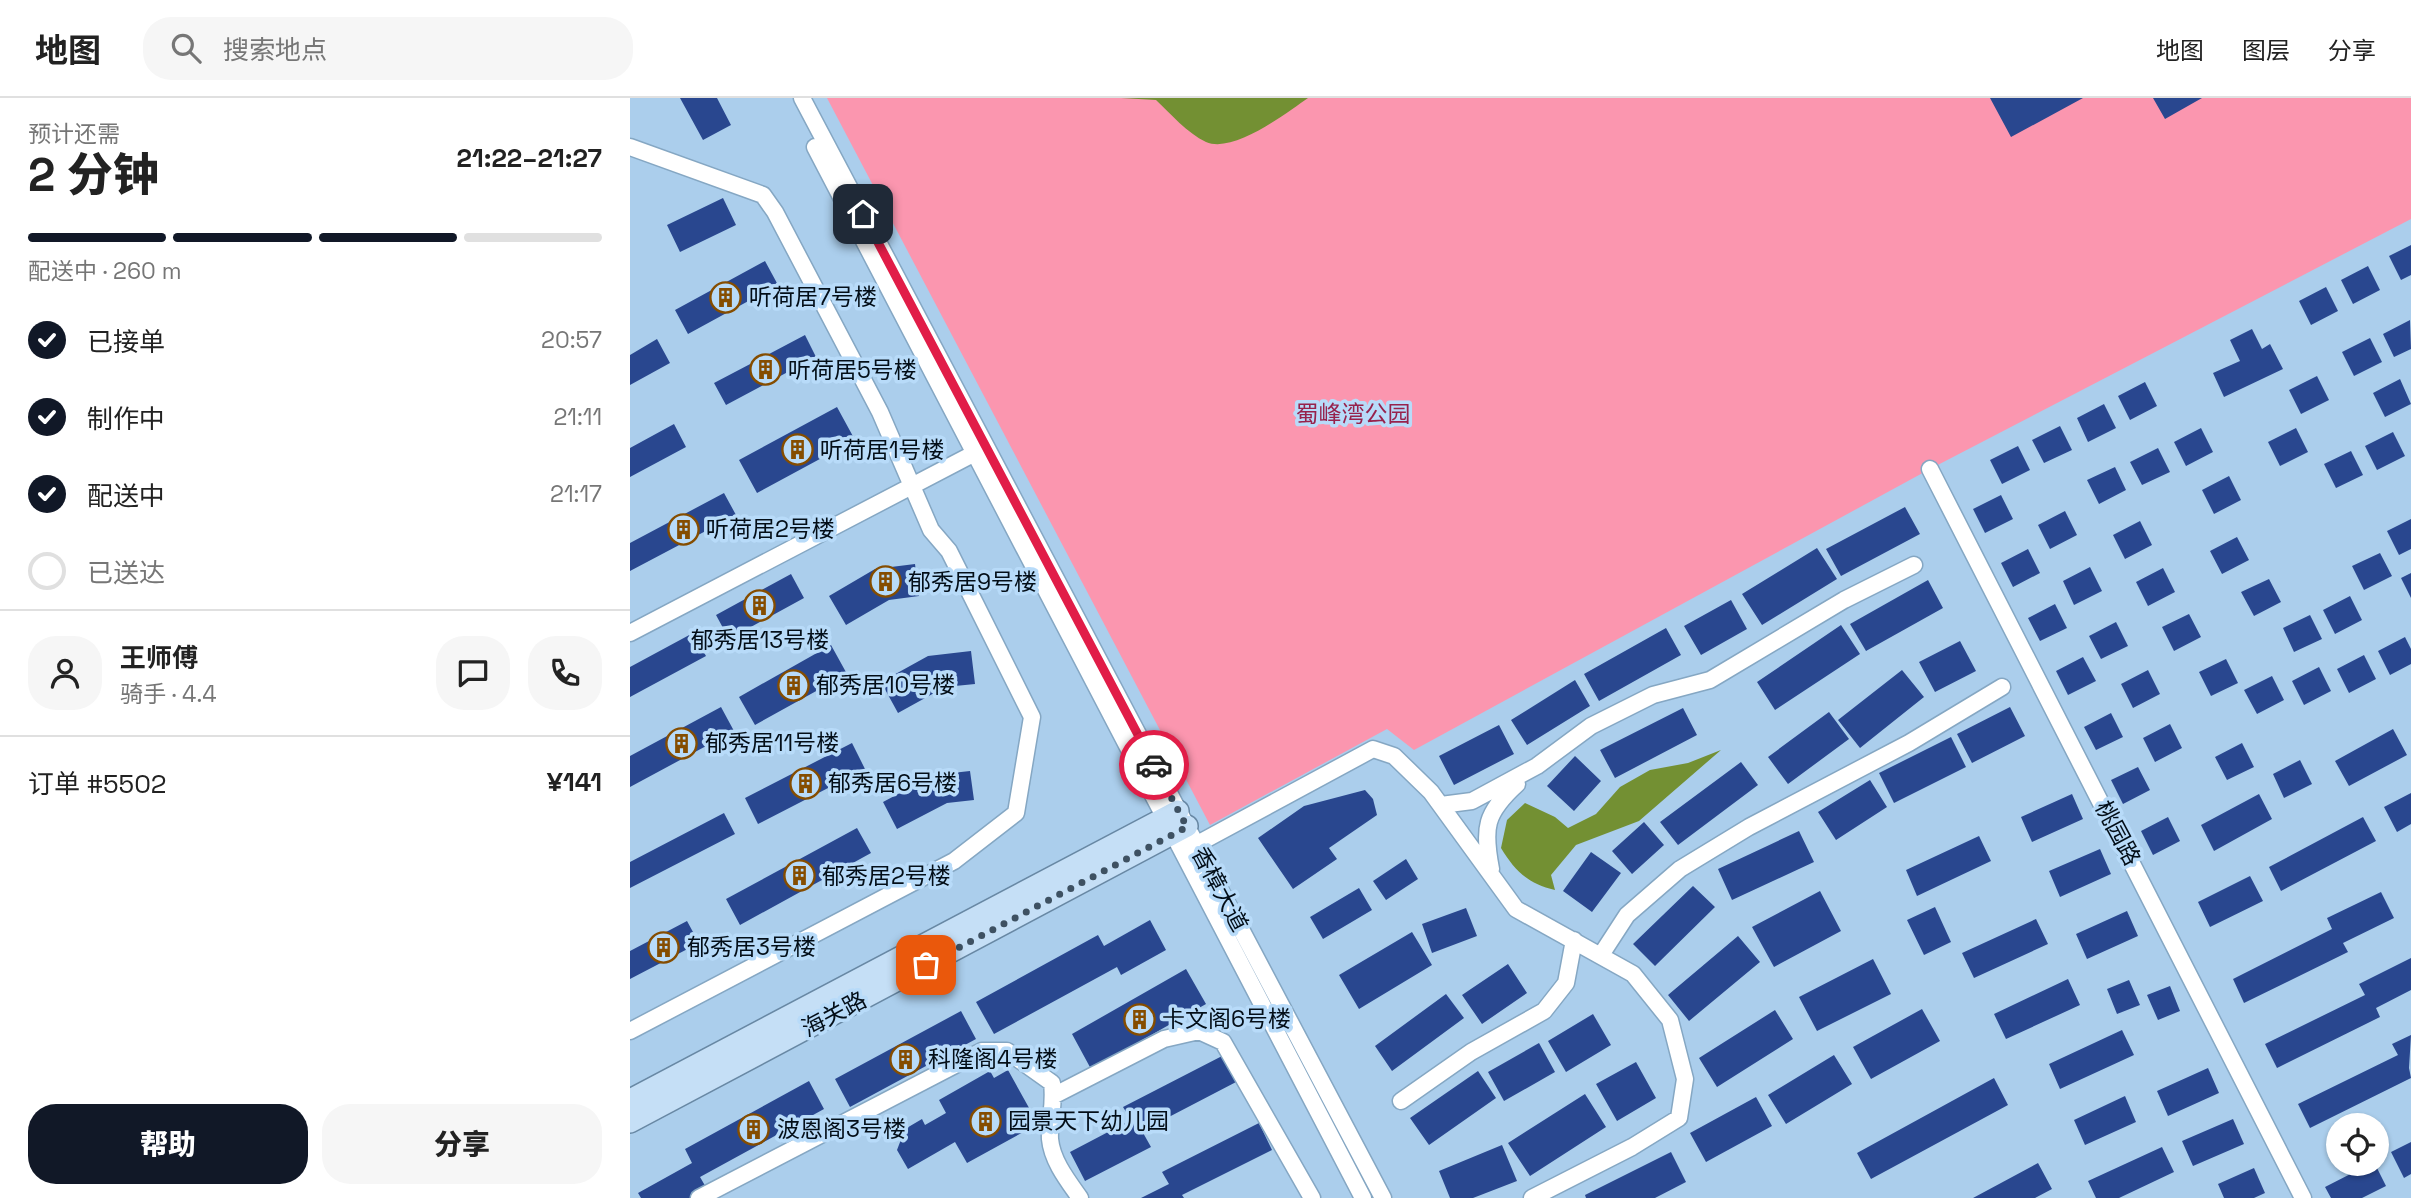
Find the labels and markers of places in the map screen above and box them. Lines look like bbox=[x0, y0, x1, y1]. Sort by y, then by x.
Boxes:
pin bbox=[833, 184, 893, 244]
building icon: 听荷居7号楼 bbox=[709, 280, 743, 314]
place label: 听荷居7号楼 bbox=[749, 282, 877, 312]
building icon: 听荷居5号楼 bbox=[748, 353, 782, 387]
place label: 听荷居5号楼 bbox=[788, 355, 917, 385]
building icon: 听荷居1号楼 bbox=[780, 433, 814, 467]
place label: 听荷居1号楼 bbox=[820, 435, 945, 465]
building icon: 听荷居2号楼 bbox=[666, 512, 700, 546]
place label: 听荷居2号楼 bbox=[706, 514, 835, 544]
building icon: 郁秀居9号楼 bbox=[868, 565, 902, 599]
place label: 郁秀居9号楼 bbox=[908, 567, 1037, 597]
building icon: 郁秀居13号楼 bbox=[743, 589, 777, 623]
place label: 郁秀居13号楼 bbox=[691, 625, 829, 655]
building icon: 郁秀居10号楼 bbox=[776, 668, 810, 702]
place label: 郁秀居10号楼 bbox=[816, 670, 955, 700]
building icon: 郁秀居11号楼 bbox=[665, 726, 699, 760]
place label: 郁秀居11号楼 bbox=[705, 728, 839, 758]
building icon: 郁秀居6号楼 bbox=[788, 766, 822, 800]
place label: 郁秀居6号楼 bbox=[828, 768, 957, 798]
building icon: 郁秀居2号楼 bbox=[782, 859, 816, 893]
place label: 郁秀居2号楼 bbox=[822, 861, 951, 891]
building icon: 郁秀居3号楼 bbox=[647, 930, 681, 964]
place label: 郁秀居3号楼 bbox=[687, 932, 816, 962]
pin bbox=[896, 935, 956, 995]
building icon: 卡文阁6号楼 bbox=[1122, 1002, 1156, 1036]
place label: 卡文阁6号楼 bbox=[1162, 1004, 1291, 1034]
building icon: 科隆阁4号楼 bbox=[888, 1042, 922, 1076]
place label: 科隆阁4号楼 bbox=[928, 1044, 1057, 1074]
building icon: 园景天下幼儿园 bbox=[968, 1104, 1002, 1138]
place label: 园景天下幼儿园 bbox=[1008, 1106, 1169, 1136]
building icon: 波恩阁3号楼 bbox=[737, 1112, 771, 1146]
place label: 波恩阁3号楼 bbox=[777, 1114, 906, 1144]

